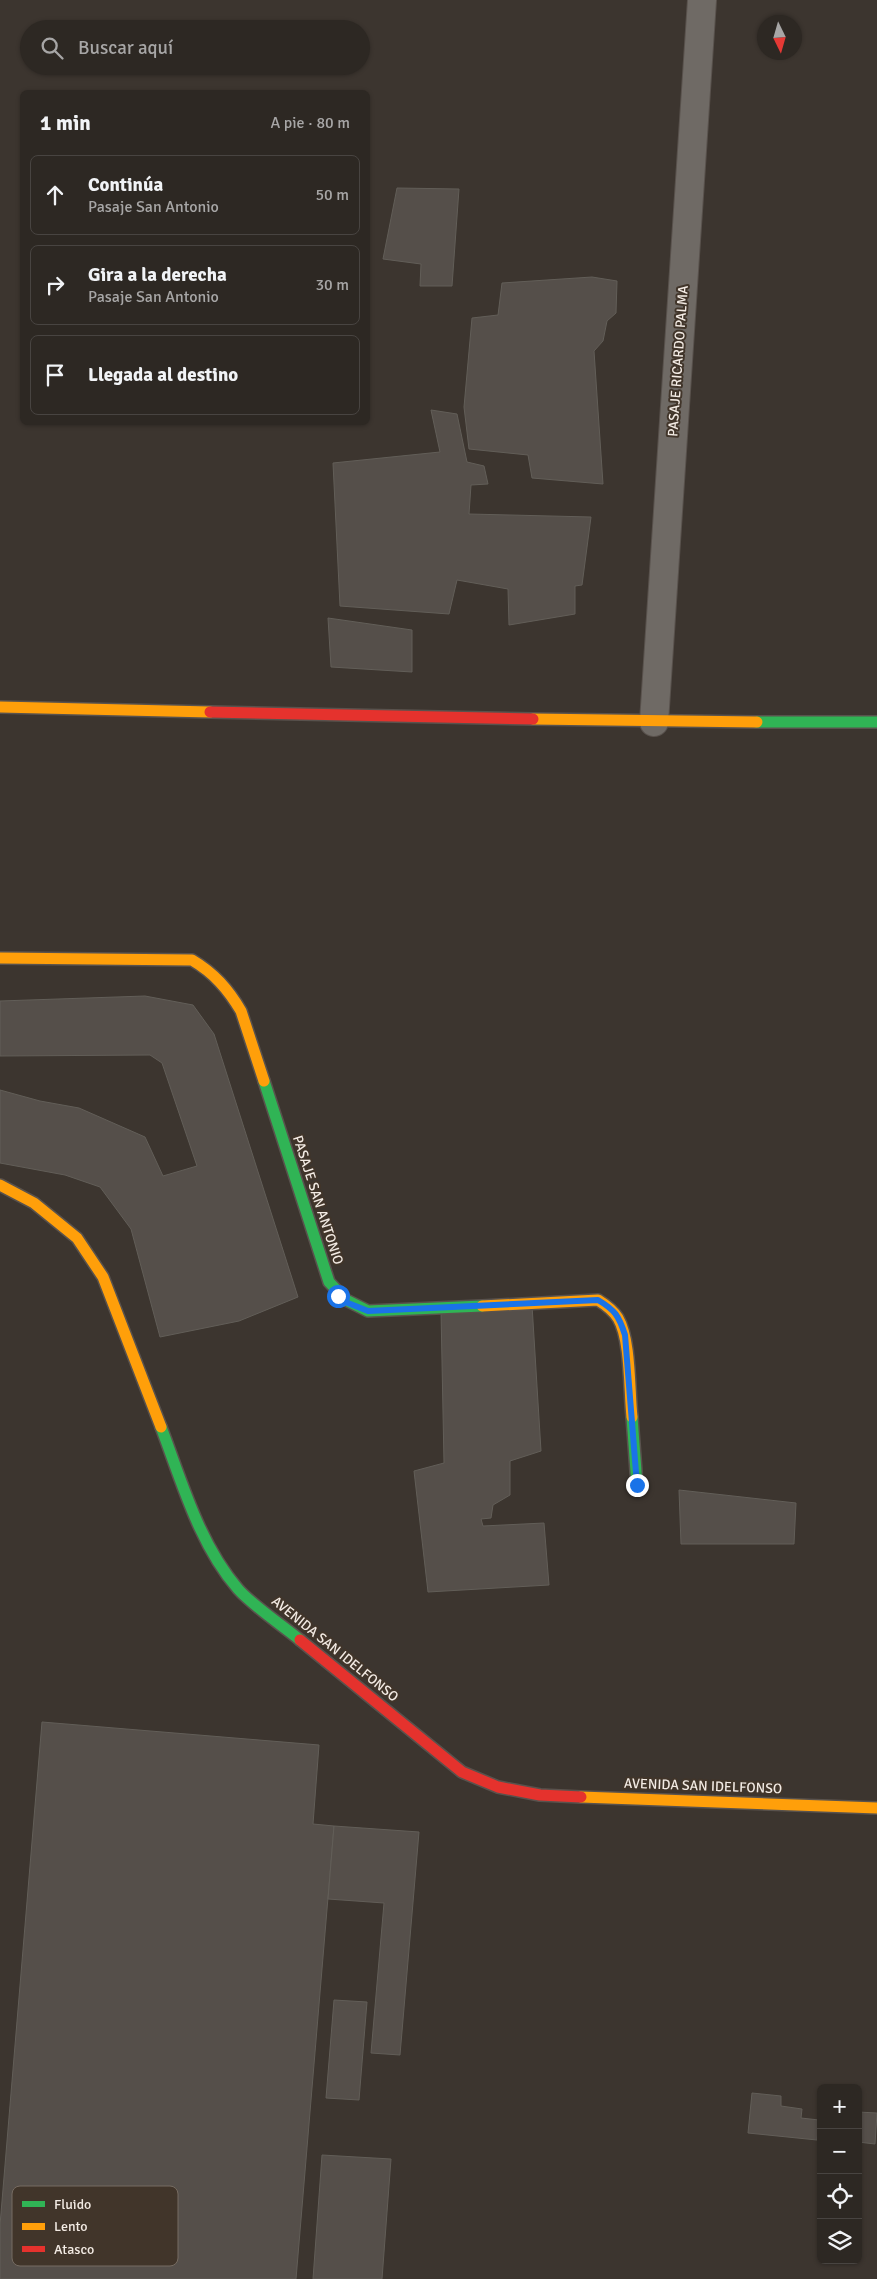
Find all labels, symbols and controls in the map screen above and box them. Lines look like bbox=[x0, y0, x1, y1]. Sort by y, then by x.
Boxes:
north arrow bbox=[757, 15, 802, 60]
search box bbox=[20, 20, 370, 75]
icon: search bbox=[38, 34, 66, 62]
text: Buscar aquí bbox=[78, 36, 173, 60]
text: 1 min bbox=[40, 110, 91, 136]
text: A pie · 80 m bbox=[270, 113, 350, 133]
text: Continúa bbox=[88, 173, 163, 197]
icon: ahead bbox=[41, 181, 69, 209]
text: 50 m bbox=[315, 185, 349, 205]
text: Pasaje San Antonio bbox=[88, 197, 219, 217]
text: Gira a la derecha bbox=[88, 263, 227, 287]
icon: right bbox=[41, 271, 69, 299]
text: 30 m bbox=[315, 275, 349, 295]
street label: PASAJE RICARDO PALMA bbox=[664, 284, 692, 437]
text: Pasaje San Antonio bbox=[88, 287, 219, 307]
icon: arrive bbox=[41, 361, 69, 389]
text: Llegada al destino bbox=[88, 363, 238, 387]
street label: PASAJE SAN ANTONIO bbox=[289, 1133, 347, 1267]
route start bbox=[327, 1285, 350, 1308]
route end bbox=[626, 1474, 649, 1497]
street label: AVENIDA SAN IDELFONSO bbox=[268, 1593, 402, 1705]
street label: AVENIDA SAN IDELFONSO bbox=[624, 1775, 782, 1797]
map controls bbox=[817, 2084, 862, 2264]
button: + bbox=[817, 2084, 862, 2129]
button: − bbox=[817, 2129, 862, 2174]
button: locate bbox=[817, 2174, 862, 2219]
legend bbox=[12, 2186, 178, 2266]
text: Fluido bbox=[54, 2196, 91, 2213]
text: Lento bbox=[54, 2218, 88, 2235]
button: layers bbox=[817, 2219, 862, 2264]
text: Atasco bbox=[54, 2241, 94, 2258]

